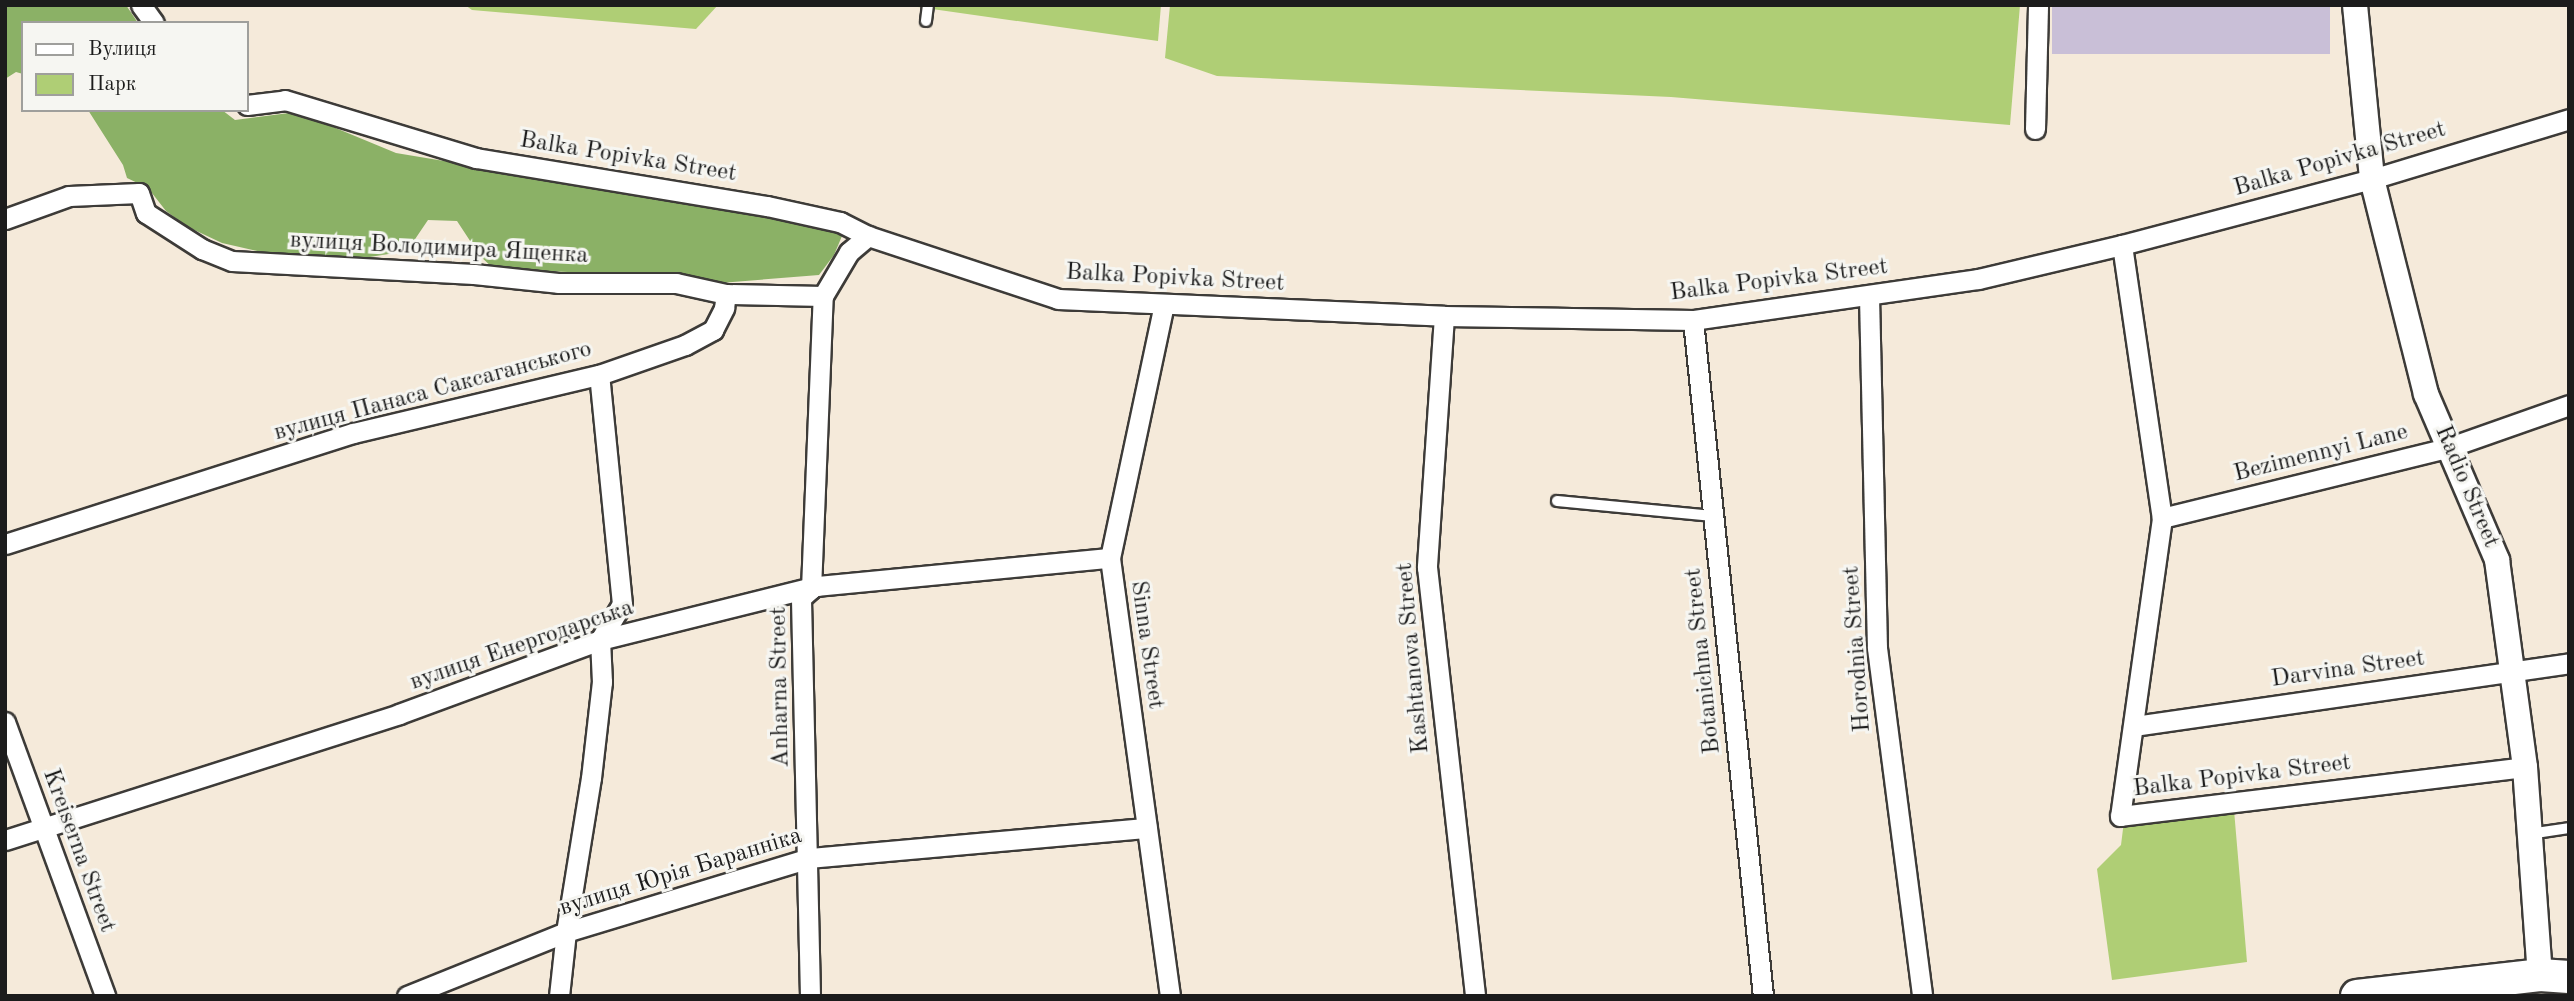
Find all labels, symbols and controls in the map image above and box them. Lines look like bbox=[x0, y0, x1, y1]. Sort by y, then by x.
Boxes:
legend bbox=[21, 21, 248, 112]
text: Вулиця bbox=[88, 39, 157, 60]
text: Парк bbox=[88, 74, 136, 95]
street label: Balka Popivka Street bbox=[2231, 116, 2449, 204]
street label: Balka Popivka Street bbox=[517, 127, 739, 189]
street label: вулиця Володимира Ященка bbox=[289, 227, 589, 271]
street label: Balka Popivka Street bbox=[1668, 253, 1890, 309]
street label: Balka Popivka Street bbox=[1065, 259, 1285, 299]
street label: вулиця Панаса Саксаганського bbox=[271, 336, 595, 448]
street label: Bezimennyi Lane bbox=[2231, 418, 2411, 490]
street label: Radio Street bbox=[2427, 421, 2505, 553]
street label: Kashtanova Street bbox=[1391, 561, 1437, 755]
street label: Horodnia Street bbox=[1838, 565, 1878, 733]
street label: Botanichna Street bbox=[1680, 567, 1728, 755]
street label: Sinna Street bbox=[1123, 579, 1169, 711]
street label: вулиця Енергодарська bbox=[407, 594, 637, 698]
street label: Anharna Street bbox=[765, 606, 797, 768]
street label: Darvina Street bbox=[2269, 645, 2427, 695]
street label: Balka Popivka Street bbox=[2131, 749, 2353, 805]
street label: Kreiserna Street bbox=[35, 765, 121, 937]
street label: вулиця Юрія Баранніка bbox=[556, 822, 806, 924]

